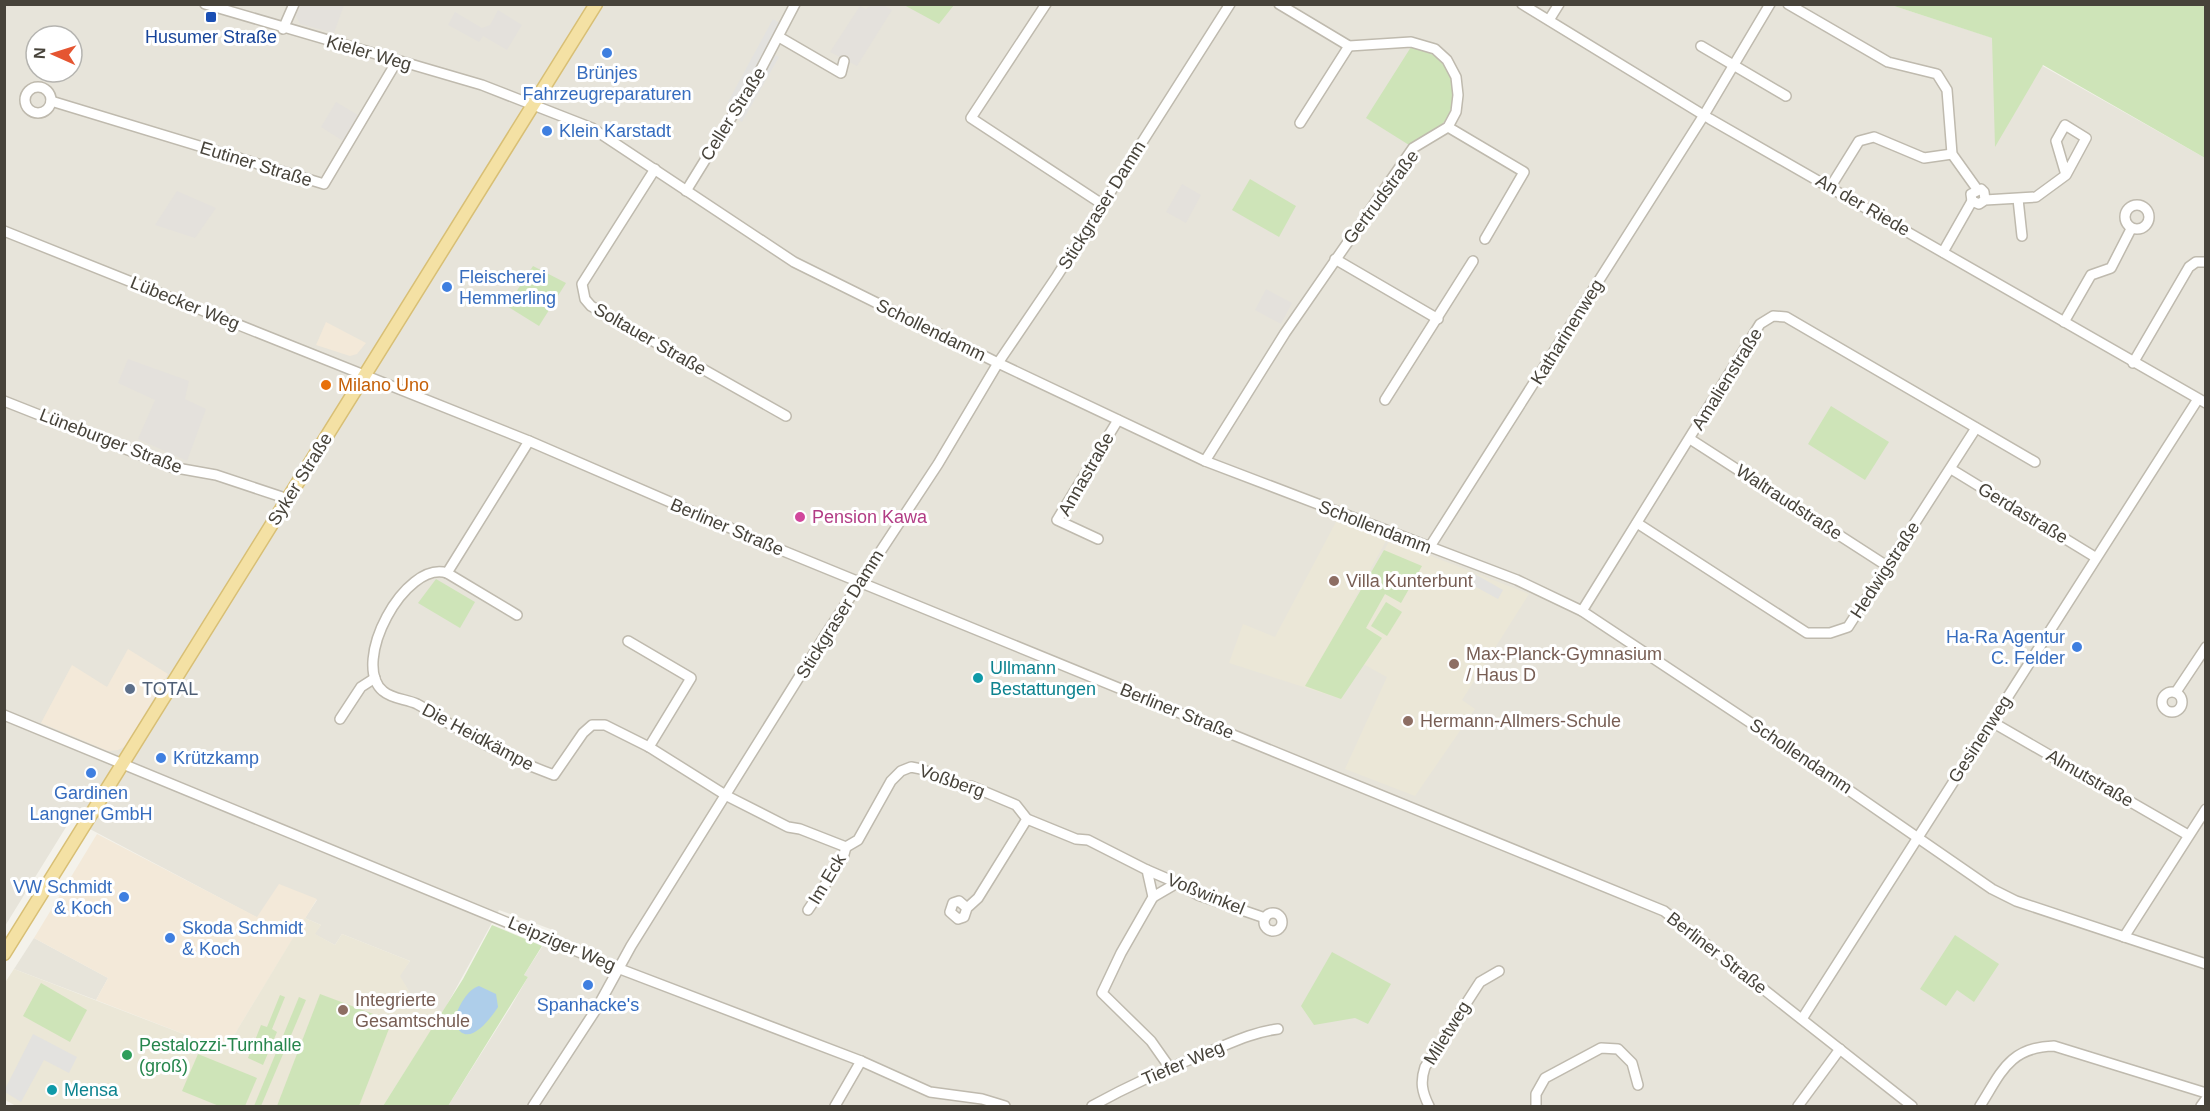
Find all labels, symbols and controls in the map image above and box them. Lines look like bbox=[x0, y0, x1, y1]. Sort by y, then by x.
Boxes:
marker: Husumer Straße bbox=[204, 10, 218, 24]
north arrow bbox=[24, 24, 84, 84]
place label: Husumer Straße bbox=[145, 27, 277, 47]
street label: Kieler Weg bbox=[324, 31, 414, 75]
marker: Brünjes Fahrzeugreparaturen bbox=[600, 46, 614, 60]
text: N bbox=[31, 47, 48, 59]
place label: Brünjes Fahrzeugreparaturen bbox=[522, 63, 692, 104]
street label: Celler Straße bbox=[696, 64, 770, 164]
place label: Klein Karstadt bbox=[559, 121, 671, 141]
marker: Klein Karstadt bbox=[540, 124, 554, 138]
street label: Eutiner Straße bbox=[198, 137, 314, 191]
street label: Stickgraser Damm bbox=[1054, 137, 1150, 273]
street label: Gertrudstraße bbox=[1339, 146, 1423, 248]
street label: An der Riede bbox=[1812, 170, 1914, 240]
place label: Fleischerei Hemmerling bbox=[459, 267, 556, 308]
street label: Lübecker Weg bbox=[128, 272, 242, 334]
street label: Katharinenweg bbox=[1527, 276, 1607, 388]
marker: Fleischerei Hemmerling bbox=[440, 280, 454, 294]
street label: Schollendamm bbox=[873, 295, 989, 365]
street label: Soltauer Straße bbox=[590, 299, 710, 379]
street label: Amalienstraße bbox=[1688, 324, 1766, 434]
place label: Milano Uno bbox=[338, 375, 429, 395]
marker: Milano Uno bbox=[319, 378, 333, 392]
street label: Lüneburger Straße bbox=[37, 405, 185, 477]
street label: Syker Straße bbox=[264, 429, 336, 529]
street label: Annastraße bbox=[1054, 429, 1118, 519]
street label: Waltraudstraße bbox=[1732, 460, 1846, 544]
street label: Gerdastraße bbox=[1975, 478, 2071, 548]
street label: Berliner Straße bbox=[667, 494, 787, 560]
street label: Schollendamm bbox=[1316, 496, 1434, 558]
place label: Pension Kawa bbox=[812, 507, 928, 527]
marker: Pension Kawa bbox=[793, 510, 807, 524]
street label: Hedwigstraße bbox=[1846, 518, 1924, 622]
street label: Stickgraser Damm bbox=[792, 546, 888, 682]
place label: Villa Kunterbunt bbox=[1346, 571, 1473, 591]
marker: Villa Kunterbunt bbox=[1327, 574, 1341, 588]
place label: Ha-Ra Agentur C. Felder bbox=[1946, 627, 2065, 668]
marker: Ha-Ra Agentur C. Felder bbox=[2070, 640, 2084, 654]
place label: Max-Planck-Gymnasium / Haus D bbox=[1466, 644, 1662, 685]
marker: Max-Planck-Gymnasium / Haus D bbox=[1447, 657, 1461, 671]
place label: Ullmann Bestattungen bbox=[990, 658, 1096, 699]
marker: Ullmann Bestattungen bbox=[971, 671, 985, 685]
place label: TOTAL bbox=[142, 679, 198, 699]
street label: Berliner Straße bbox=[1117, 679, 1237, 743]
marker: TOTAL bbox=[123, 682, 137, 696]
street label: Gesinenweg bbox=[1944, 692, 2016, 786]
street label: Die Heidkämpe bbox=[419, 699, 537, 775]
place label: Hermann-Allmers-Schule bbox=[1420, 711, 1621, 731]
marker: Hermann-Allmers-Schule bbox=[1401, 714, 1415, 728]
street label: Schollendamm bbox=[1746, 714, 1856, 798]
street label: Almutstraße bbox=[2043, 745, 2137, 811]
place label: Krützkamp bbox=[173, 748, 259, 768]
marker: Krützkamp bbox=[154, 751, 168, 765]
street label: Voßberg bbox=[917, 760, 987, 802]
marker: Gardinen Langner GmbH bbox=[84, 766, 98, 780]
place label: Gardinen Langner GmbH bbox=[29, 783, 153, 824]
street label: Im Eck bbox=[804, 849, 850, 908]
street label: Voßwinkel bbox=[1164, 869, 1248, 919]
place label: VW Schmidt & Koch bbox=[13, 877, 112, 918]
marker: VW Schmidt & Koch bbox=[117, 890, 131, 904]
street label: Berliner Straße bbox=[1663, 908, 1771, 998]
street label: Leipziger Weg bbox=[505, 912, 619, 976]
place label: Skoda Schmidt & Koch bbox=[182, 918, 303, 959]
marker: Skoda Schmidt & Koch bbox=[163, 931, 177, 945]
marker: Spanhacke's bbox=[581, 978, 595, 992]
place label: Integrierte Gesamtschule bbox=[355, 990, 470, 1031]
place label: Spanhacke's bbox=[537, 995, 639, 1015]
street label: Miletweg bbox=[1420, 998, 1474, 1068]
marker: Integrierte Gesamtschule bbox=[336, 1003, 350, 1017]
place label: Pestalozzi-Turnhalle (groß) bbox=[139, 1035, 301, 1076]
street label: Tiefer Weg bbox=[1139, 1037, 1227, 1089]
marker: Pestalozzi-Turnhalle (groß) bbox=[120, 1048, 134, 1062]
place label: Mensa bbox=[64, 1080, 119, 1100]
marker: Mensa bbox=[45, 1083, 59, 1097]

